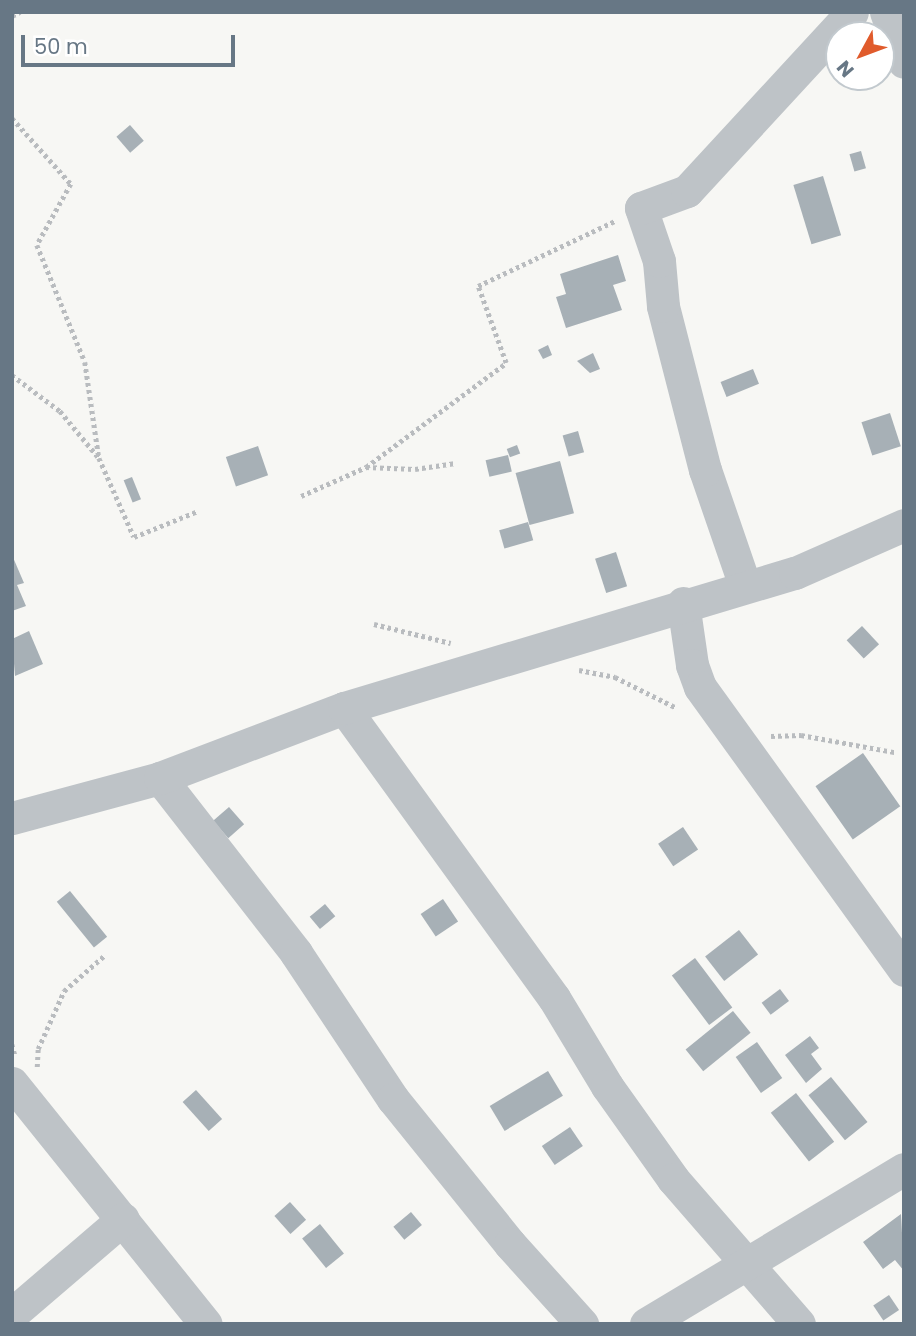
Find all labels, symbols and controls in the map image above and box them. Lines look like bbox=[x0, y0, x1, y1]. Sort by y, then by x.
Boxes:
scale bar bbox=[24, 21, 238, 65]
north arrow bbox=[825, 21, 895, 91]
text: 50 m bbox=[34, 32, 88, 61]
text: N bbox=[830, 55, 860, 83]

